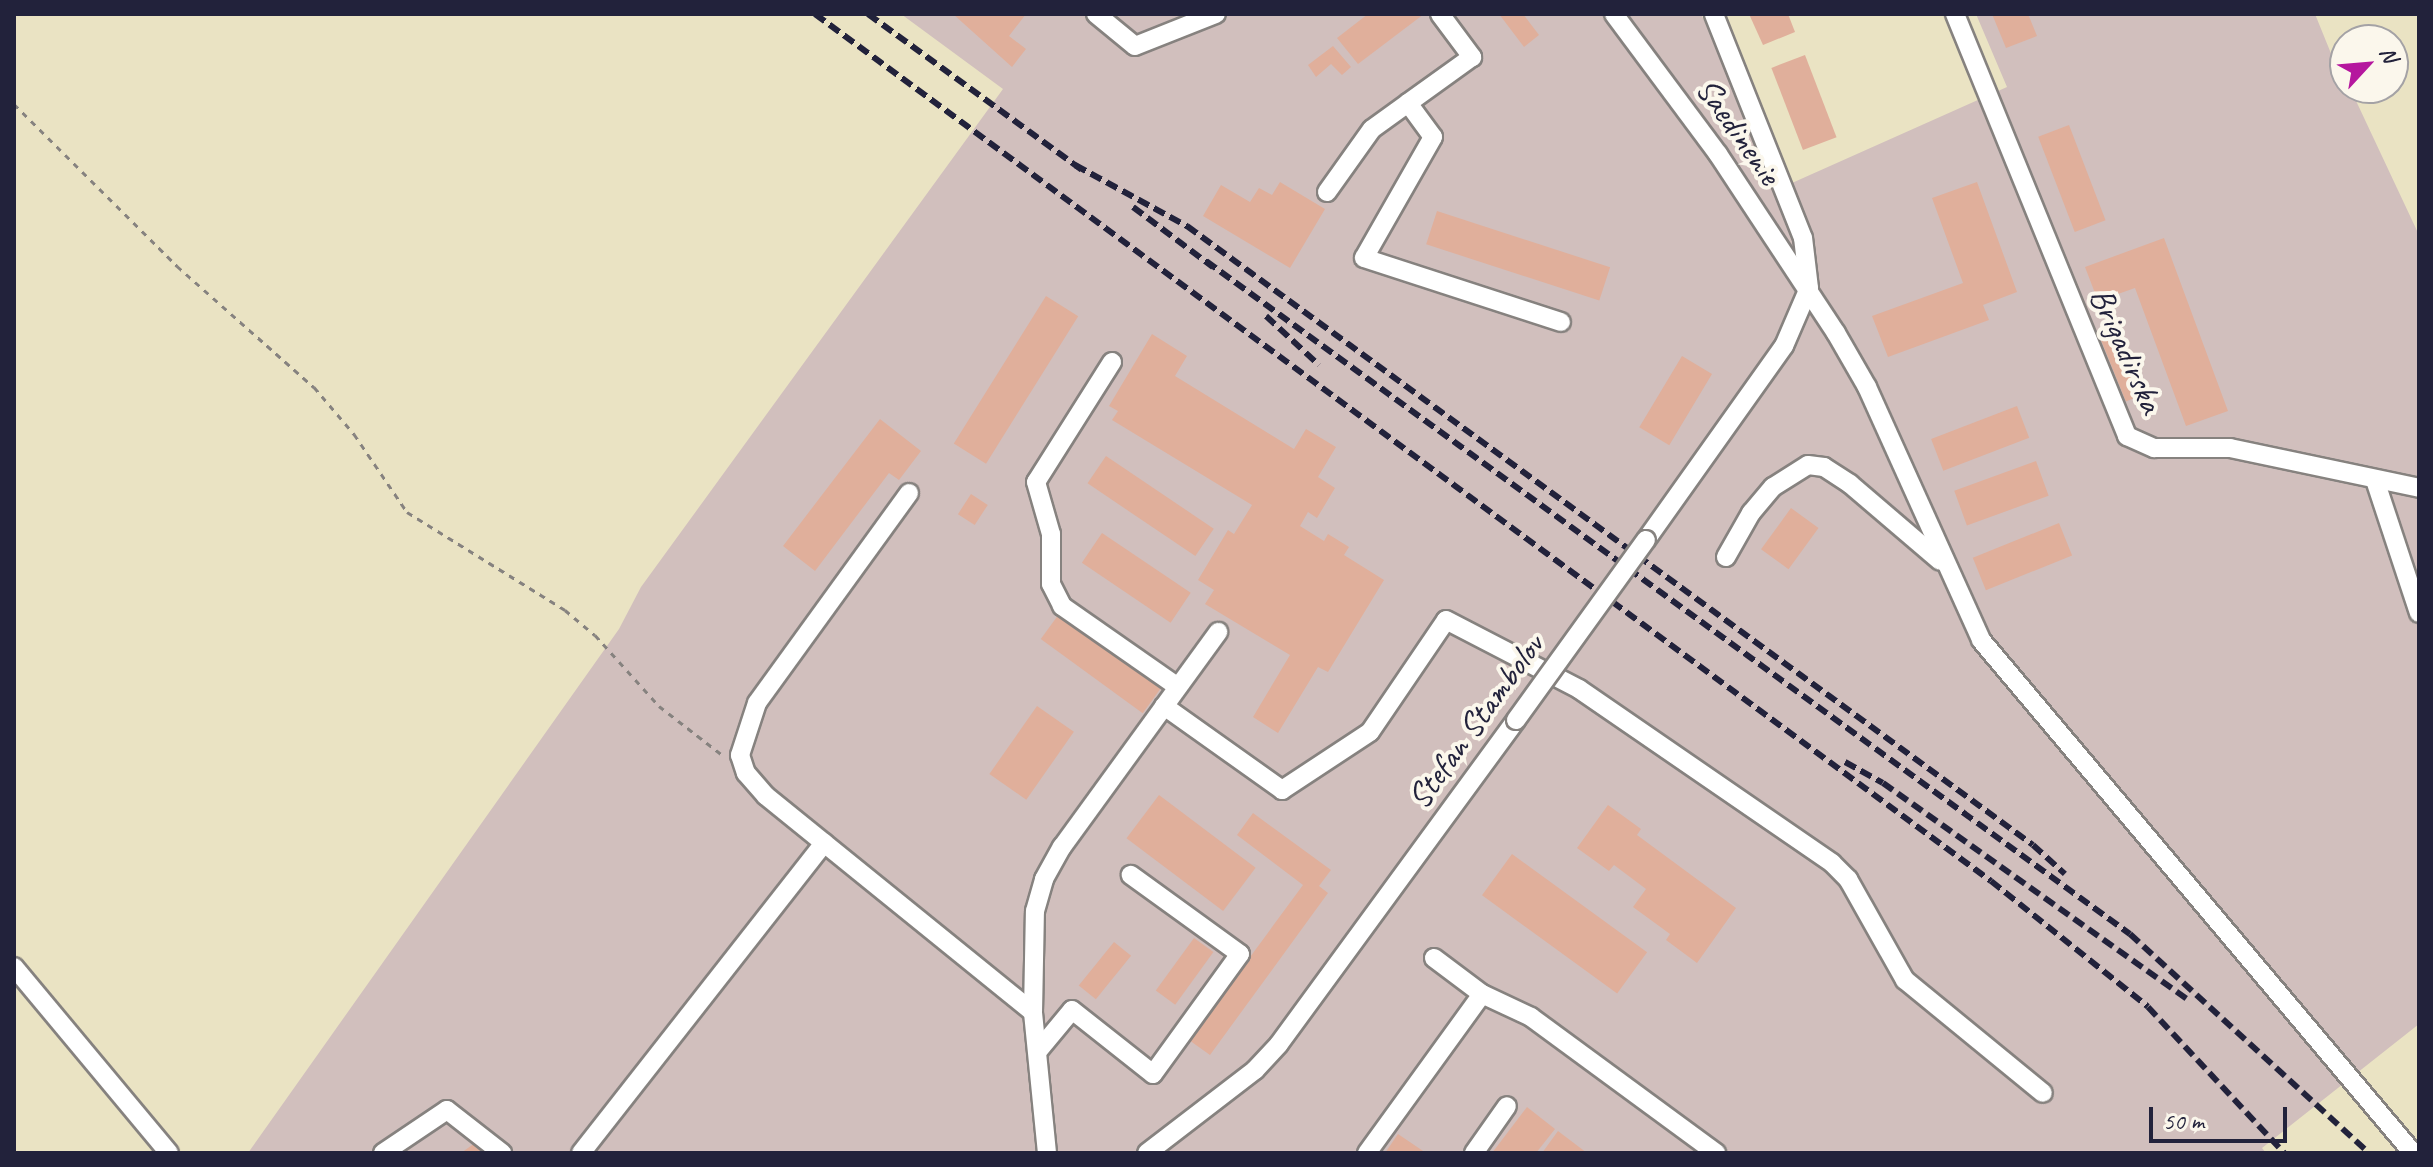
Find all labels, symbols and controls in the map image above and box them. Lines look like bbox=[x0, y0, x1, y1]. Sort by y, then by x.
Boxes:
north arrow bbox=[2329, 24, 2409, 104]
text: N bbox=[2373, 42, 2404, 67]
street label: Saedinenie bbox=[1688, 70, 1790, 192]
street label: Brigadirska bbox=[2081, 281, 2173, 419]
street label: Stefan Stambolov bbox=[1398, 625, 1552, 817]
scale bar bbox=[2153, 1091, 2291, 1141]
text: 50 m bbox=[2163, 1106, 2204, 1136]

